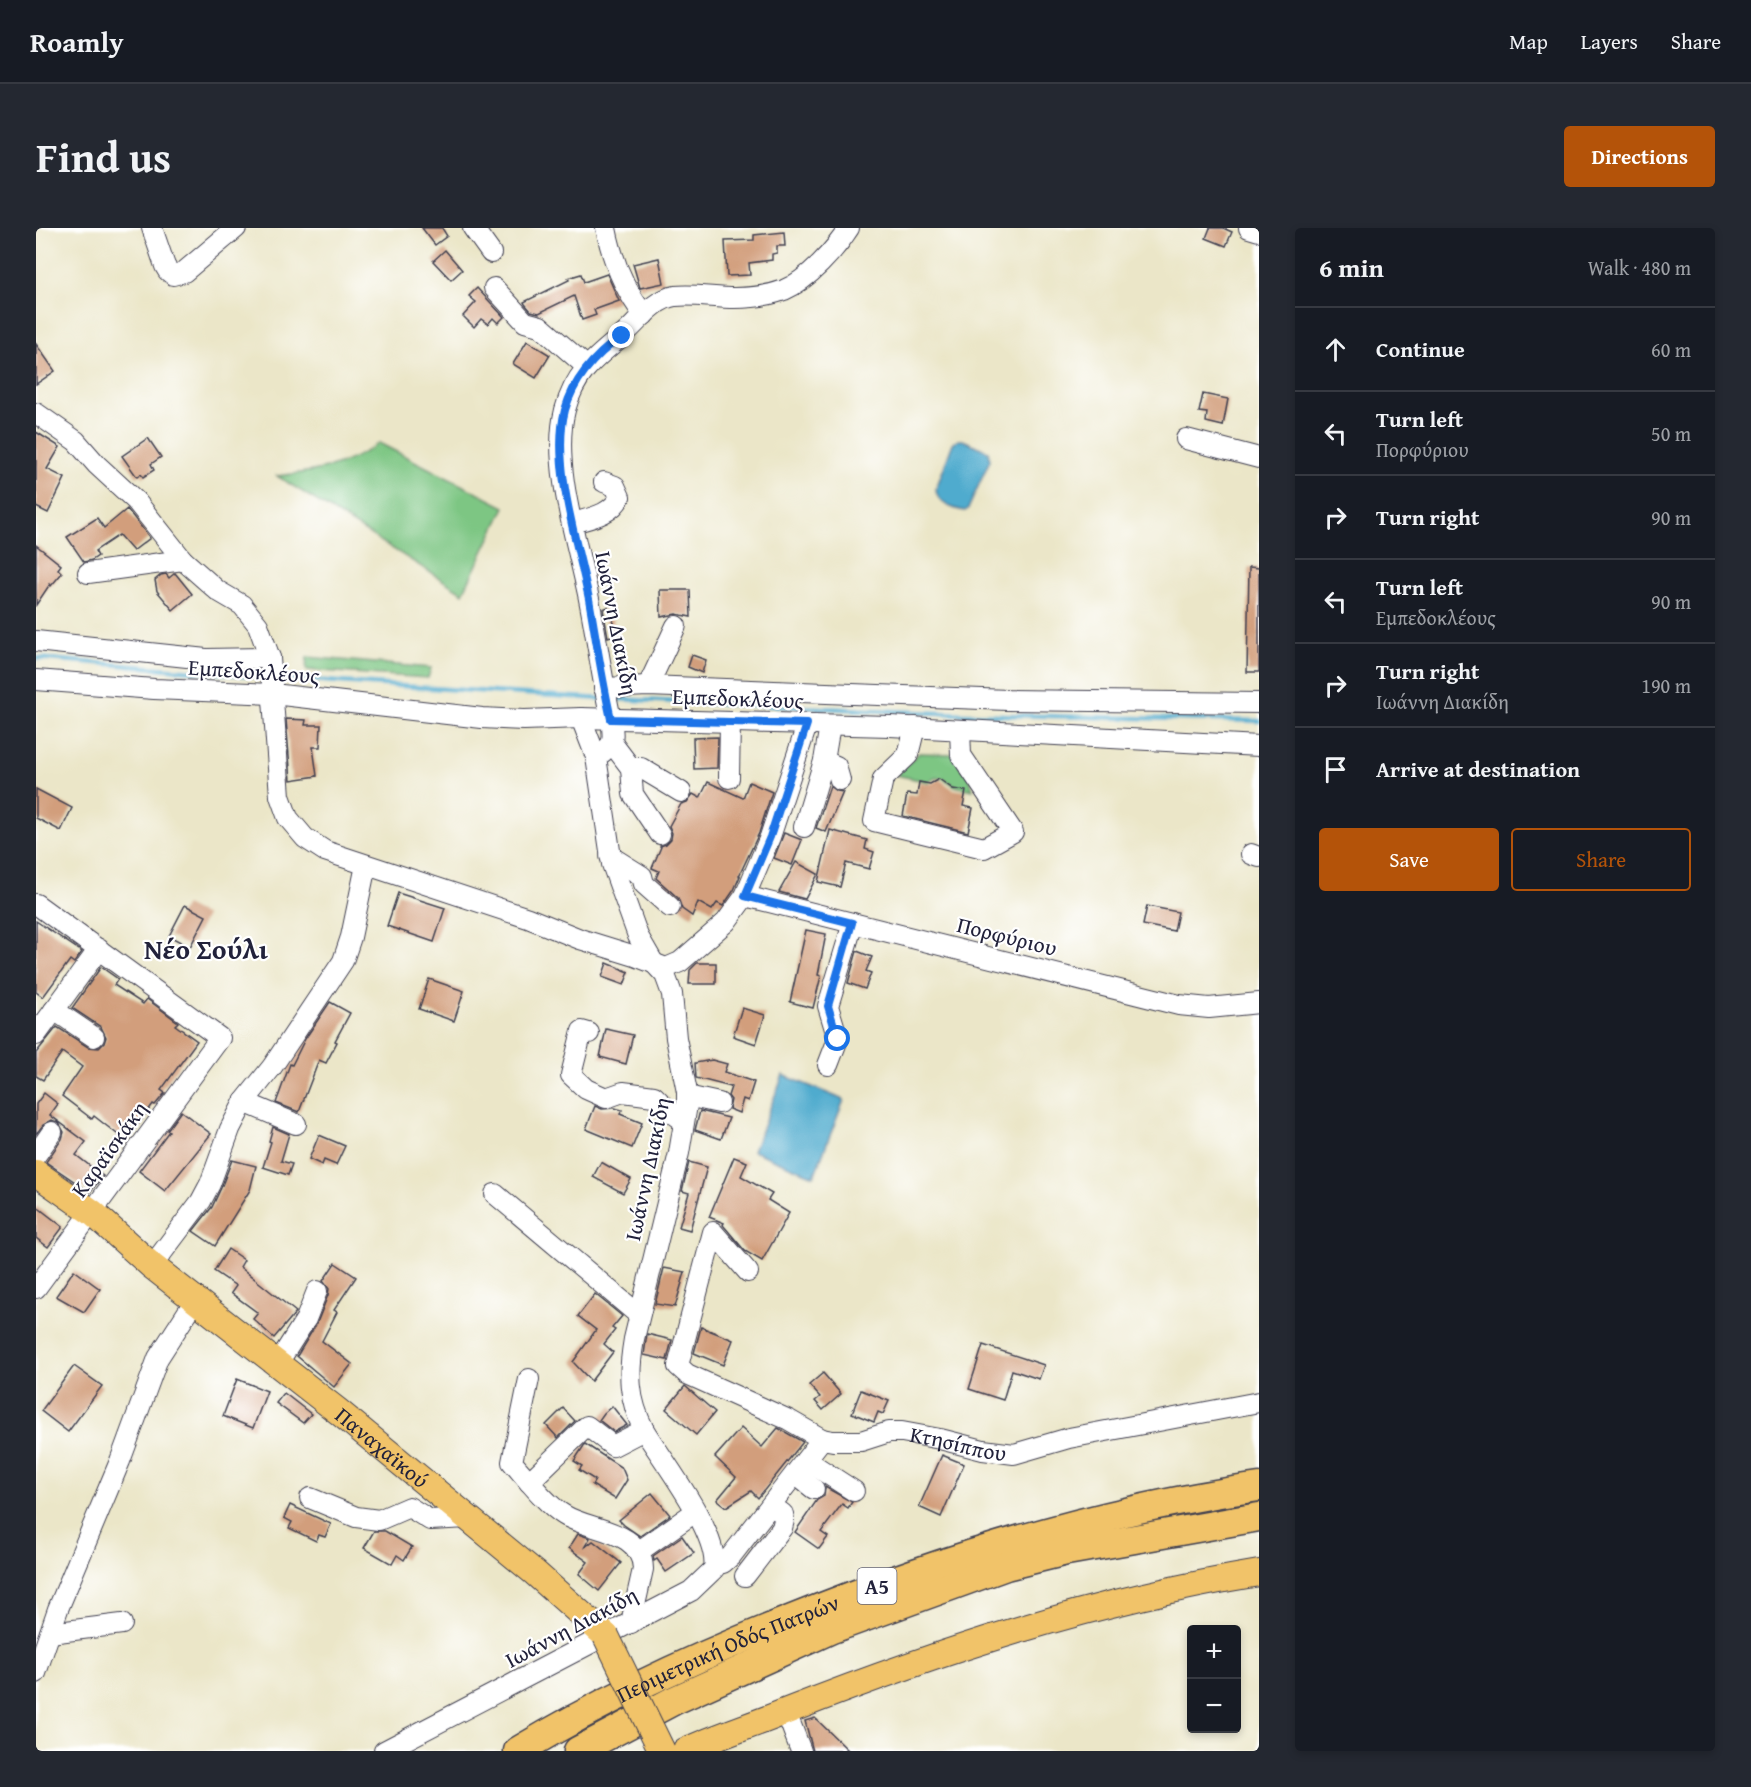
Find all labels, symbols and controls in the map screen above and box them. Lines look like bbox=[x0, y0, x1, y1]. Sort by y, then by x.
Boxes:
text: Roamly bbox=[30, 21, 124, 62]
text: Map bbox=[1509, 26, 1548, 57]
text: Layers bbox=[1581, 26, 1638, 57]
text: Share bbox=[1671, 26, 1721, 57]
text: Find us bbox=[36, 126, 171, 187]
button: Directions bbox=[1564, 126, 1715, 187]
text: 6 min bbox=[1319, 248, 1384, 287]
text: Walk · 480 m bbox=[1588, 253, 1691, 282]
route end bbox=[608, 322, 634, 348]
icon: ahead bbox=[1319, 333, 1352, 366]
text: Continue bbox=[1376, 333, 1465, 365]
text: 60 m bbox=[1651, 335, 1691, 364]
text: Turn left bbox=[1376, 403, 1463, 435]
icon: left bbox=[1319, 417, 1352, 450]
text: 50 m bbox=[1651, 419, 1691, 448]
text: Πορφύριου bbox=[1376, 435, 1469, 464]
icon: right bbox=[1319, 501, 1352, 534]
text: Turn right bbox=[1376, 501, 1479, 533]
text: 90 m bbox=[1651, 503, 1691, 532]
street label: Ιωάννη Διακίδη bbox=[587, 548, 647, 698]
text: Turn left bbox=[1376, 571, 1463, 603]
icon: left bbox=[1319, 585, 1352, 618]
text: 90 m bbox=[1651, 587, 1691, 616]
text: Εμπεδοκλέους bbox=[1376, 603, 1496, 632]
street label: Εμπεδοκλέους bbox=[187, 650, 321, 692]
text: Turn right bbox=[1376, 655, 1479, 687]
icon: right bbox=[1319, 669, 1352, 702]
text: 190 m bbox=[1641, 671, 1691, 700]
street label: Εμπεδοκλέους bbox=[672, 680, 805, 716]
text: Ιωάννη Διακίδη bbox=[1376, 687, 1509, 716]
icon: arrive bbox=[1319, 753, 1352, 786]
text: Arrive at destination bbox=[1376, 753, 1580, 785]
button: Save bbox=[1319, 828, 1499, 891]
button: Share bbox=[1511, 828, 1691, 891]
street label: Πορφύριου bbox=[954, 908, 1060, 964]
district label: Νέο Σούλι bbox=[144, 928, 269, 969]
route start bbox=[824, 1025, 850, 1051]
street label: Καραϊσκάκη bbox=[63, 1094, 155, 1204]
street label: Ιωάννη Διακίδη bbox=[616, 1094, 678, 1244]
street label: Παναχαϊκού bbox=[328, 1399, 436, 1496]
street label: Κτησίππου bbox=[908, 1418, 1008, 1469]
road number: Α5 bbox=[858, 1568, 896, 1604]
street label: Ιωάννη Διακίδη bbox=[499, 1579, 643, 1675]
street label: Περιμετρική Οδός Πατρών bbox=[611, 1586, 844, 1710]
map controls bbox=[1187, 1625, 1241, 1733]
button: + bbox=[1187, 1625, 1241, 1679]
button: − bbox=[1187, 1679, 1241, 1733]

